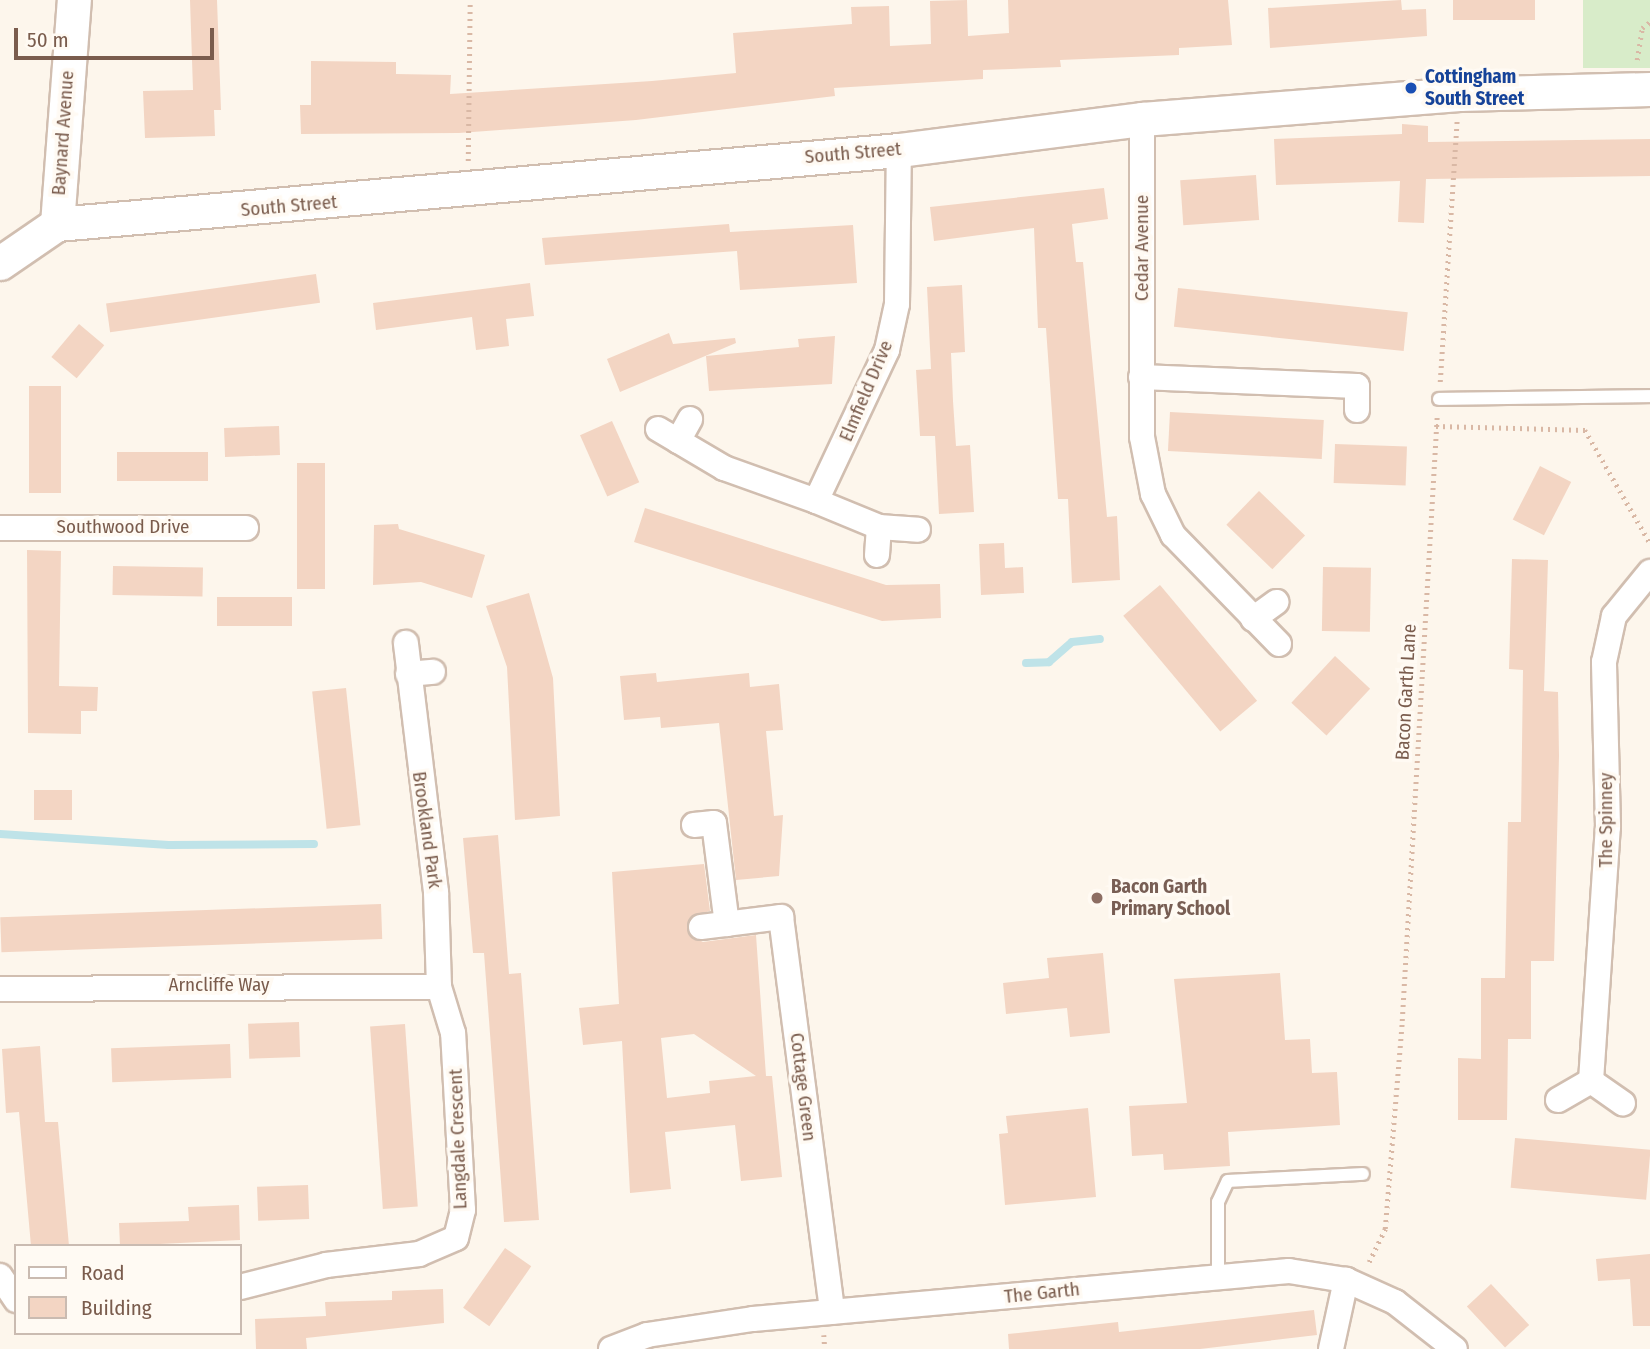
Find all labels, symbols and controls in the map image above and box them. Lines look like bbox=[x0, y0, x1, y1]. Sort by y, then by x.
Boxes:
scale bar bbox=[18, 14, 217, 58]
text: 50 m bbox=[27, 27, 69, 53]
place label: Cottingham South Street bbox=[1425, 66, 1524, 110]
street label: Baynard Avenue bbox=[47, 70, 79, 196]
marker: Cottingham South Street bbox=[1403, 80, 1419, 96]
street label: South Street bbox=[804, 137, 902, 169]
street label: South Street bbox=[240, 190, 338, 222]
street label: Cedar Avenue bbox=[1131, 195, 1153, 301]
street label: Elmfield Drive bbox=[835, 337, 897, 445]
street label: Southwood Drive bbox=[57, 516, 189, 538]
street label: Bacon Garth Lane bbox=[1391, 623, 1421, 761]
street label: Brookland Park bbox=[408, 770, 446, 890]
street label: The Spinney bbox=[1595, 773, 1617, 867]
place label: Bacon Garth Primary School bbox=[1111, 876, 1230, 920]
marker: Bacon Garth Primary School bbox=[1089, 890, 1105, 906]
street label: Arncliffe Way bbox=[168, 974, 270, 996]
street label: Cottage Green bbox=[785, 1032, 821, 1142]
street label: Langdale Crescent bbox=[444, 1068, 472, 1210]
legend bbox=[14, 1244, 242, 1335]
text: Road bbox=[81, 1260, 125, 1286]
street label: The Garth bbox=[1003, 1278, 1081, 1308]
text: Building bbox=[81, 1295, 152, 1321]

